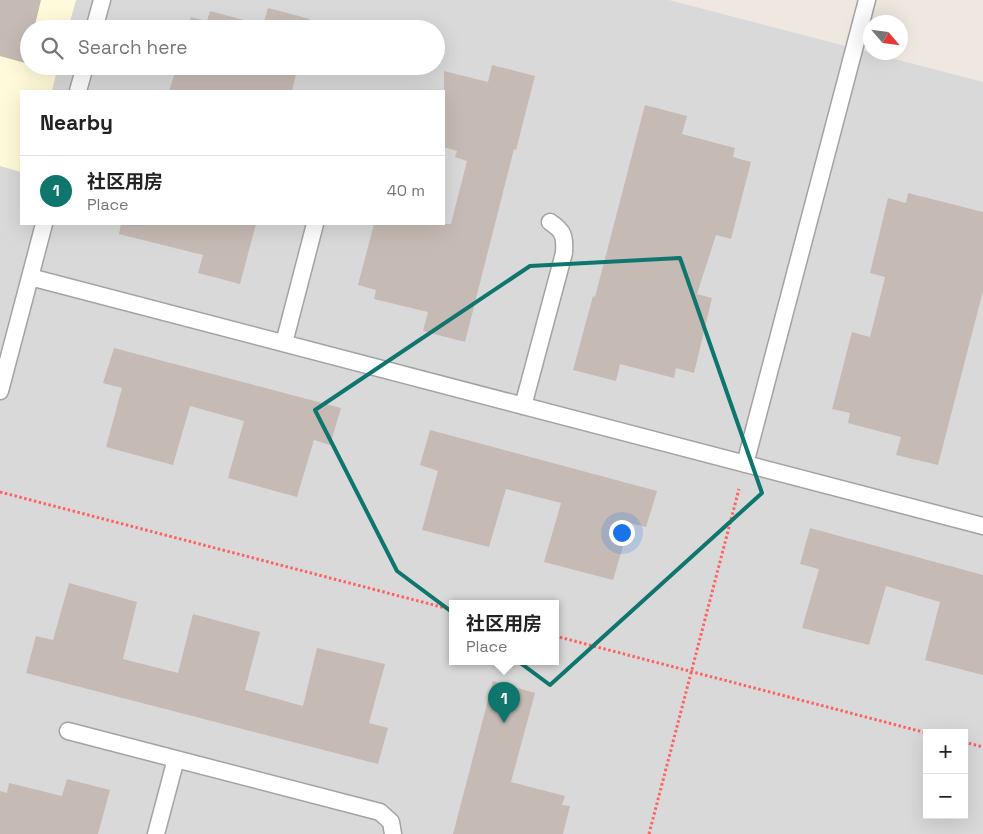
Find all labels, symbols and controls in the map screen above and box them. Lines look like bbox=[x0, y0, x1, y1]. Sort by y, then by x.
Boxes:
north arrow bbox=[863, 15, 908, 60]
search box bbox=[20, 20, 445, 75]
icon: search bbox=[38, 34, 66, 62]
text: Search here bbox=[78, 35, 188, 60]
text: Nearby bbox=[40, 109, 113, 136]
text: 社区用房 bbox=[87, 169, 163, 194]
text: 1 bbox=[52, 180, 60, 201]
text: 40 m bbox=[387, 180, 425, 201]
text: Place bbox=[87, 194, 129, 215]
your location bbox=[609, 520, 635, 546]
popup bbox=[449, 600, 559, 665]
text: 社区用房 bbox=[466, 611, 542, 636]
text: Place bbox=[466, 636, 508, 657]
pin: 1 bbox=[488, 682, 520, 723]
map controls bbox=[923, 729, 968, 819]
button: + bbox=[923, 729, 968, 774]
button: − bbox=[923, 774, 968, 819]

